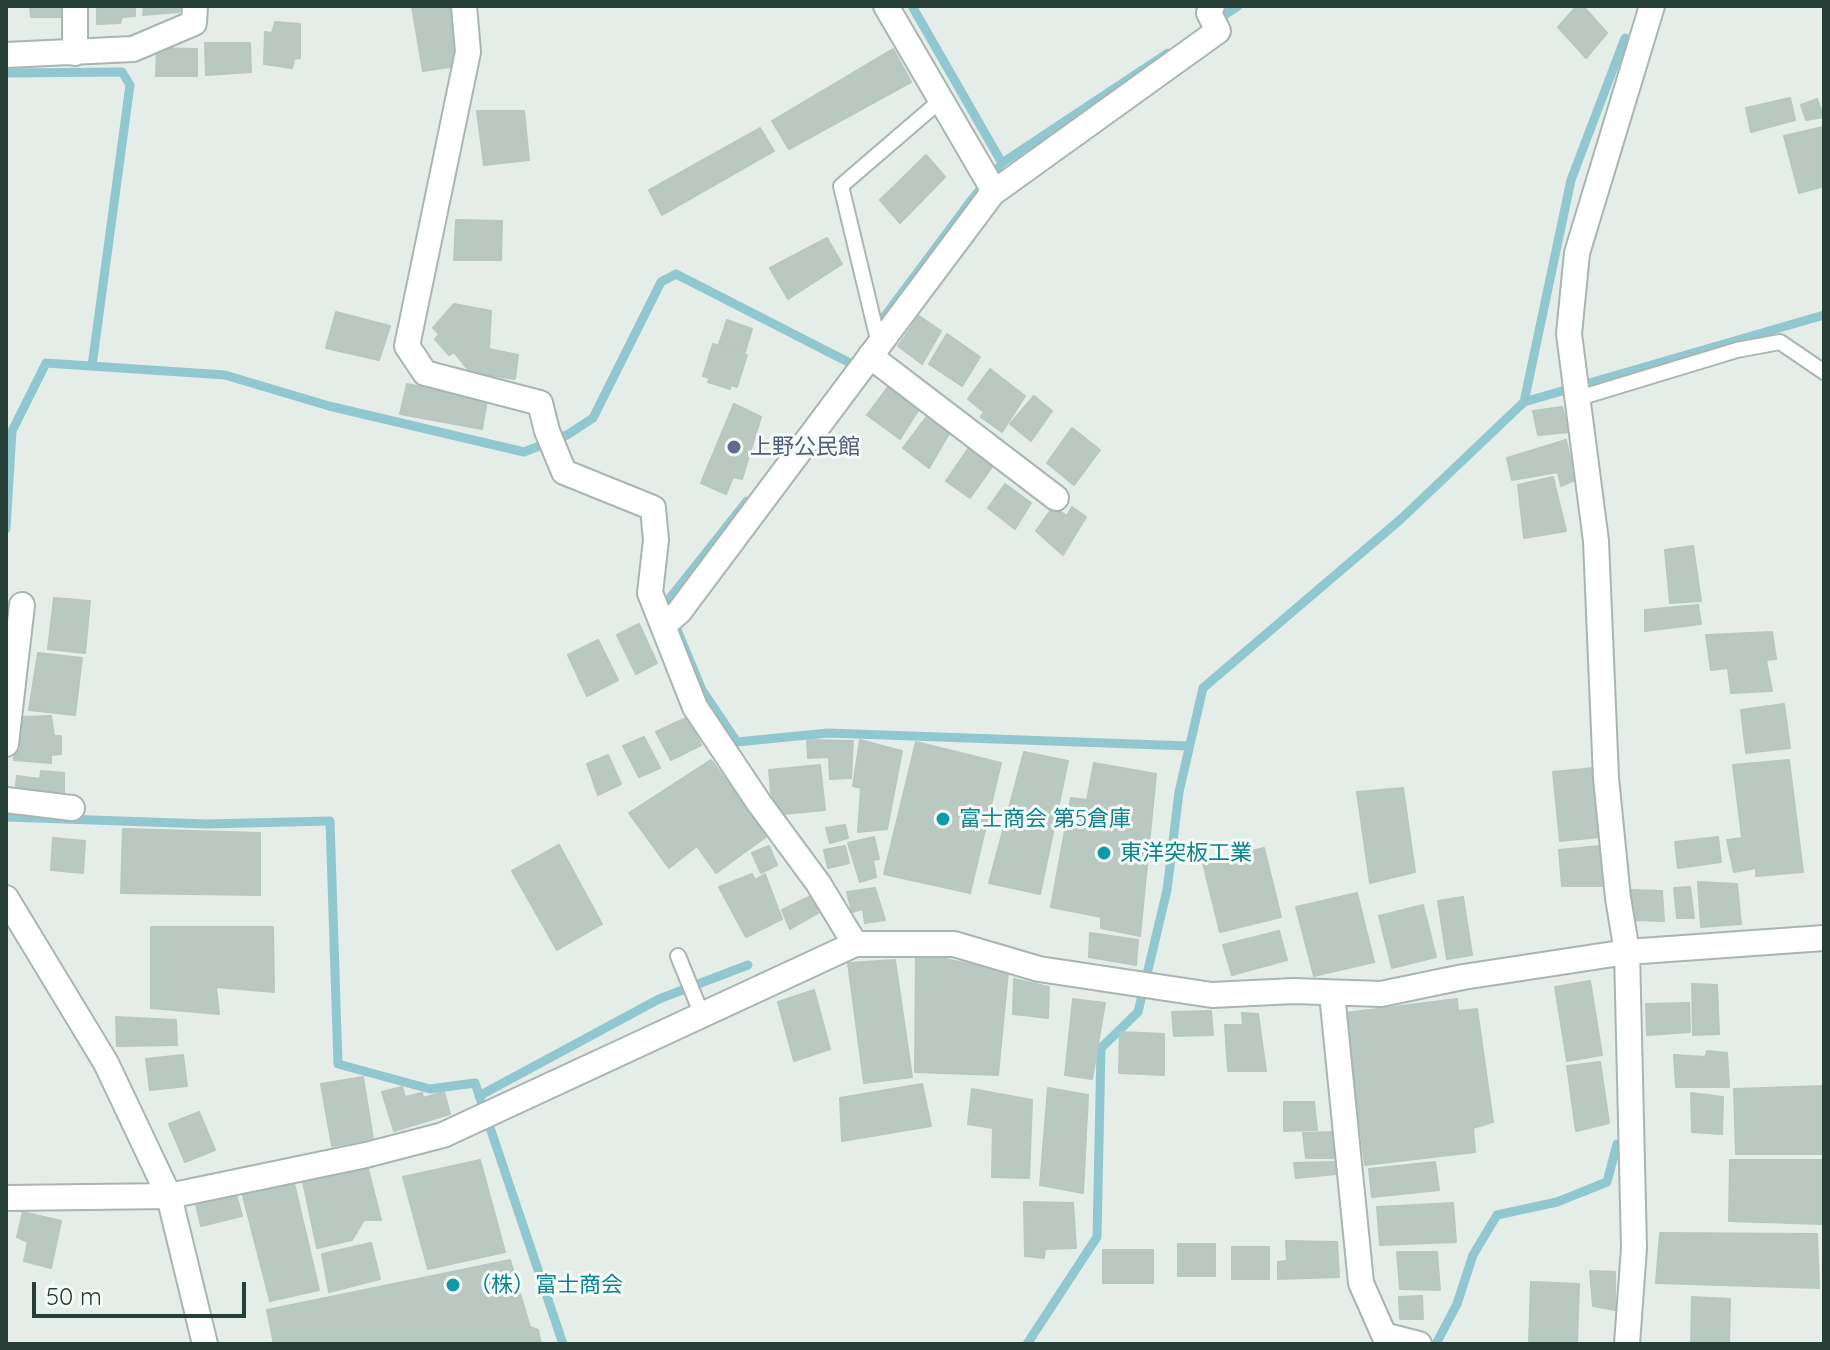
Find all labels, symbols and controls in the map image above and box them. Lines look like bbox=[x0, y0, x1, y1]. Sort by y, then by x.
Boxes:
place label: 上野公民館 bbox=[750, 434, 860, 460]
marker: 上野公民館 bbox=[725, 438, 743, 456]
place label: 富士商会 第5倉庫 bbox=[959, 806, 1131, 832]
marker: 富士商会 第5倉庫 bbox=[934, 810, 952, 828]
place label: 東洋突板工業 bbox=[1120, 840, 1252, 866]
marker: 東洋突板工業 bbox=[1095, 844, 1113, 862]
scale bar bbox=[36, 1266, 250, 1316]
place label: （株）富士商会 bbox=[469, 1272, 623, 1298]
marker: （株）富士商会 bbox=[444, 1276, 462, 1294]
text: 50 m bbox=[46, 1281, 102, 1311]

